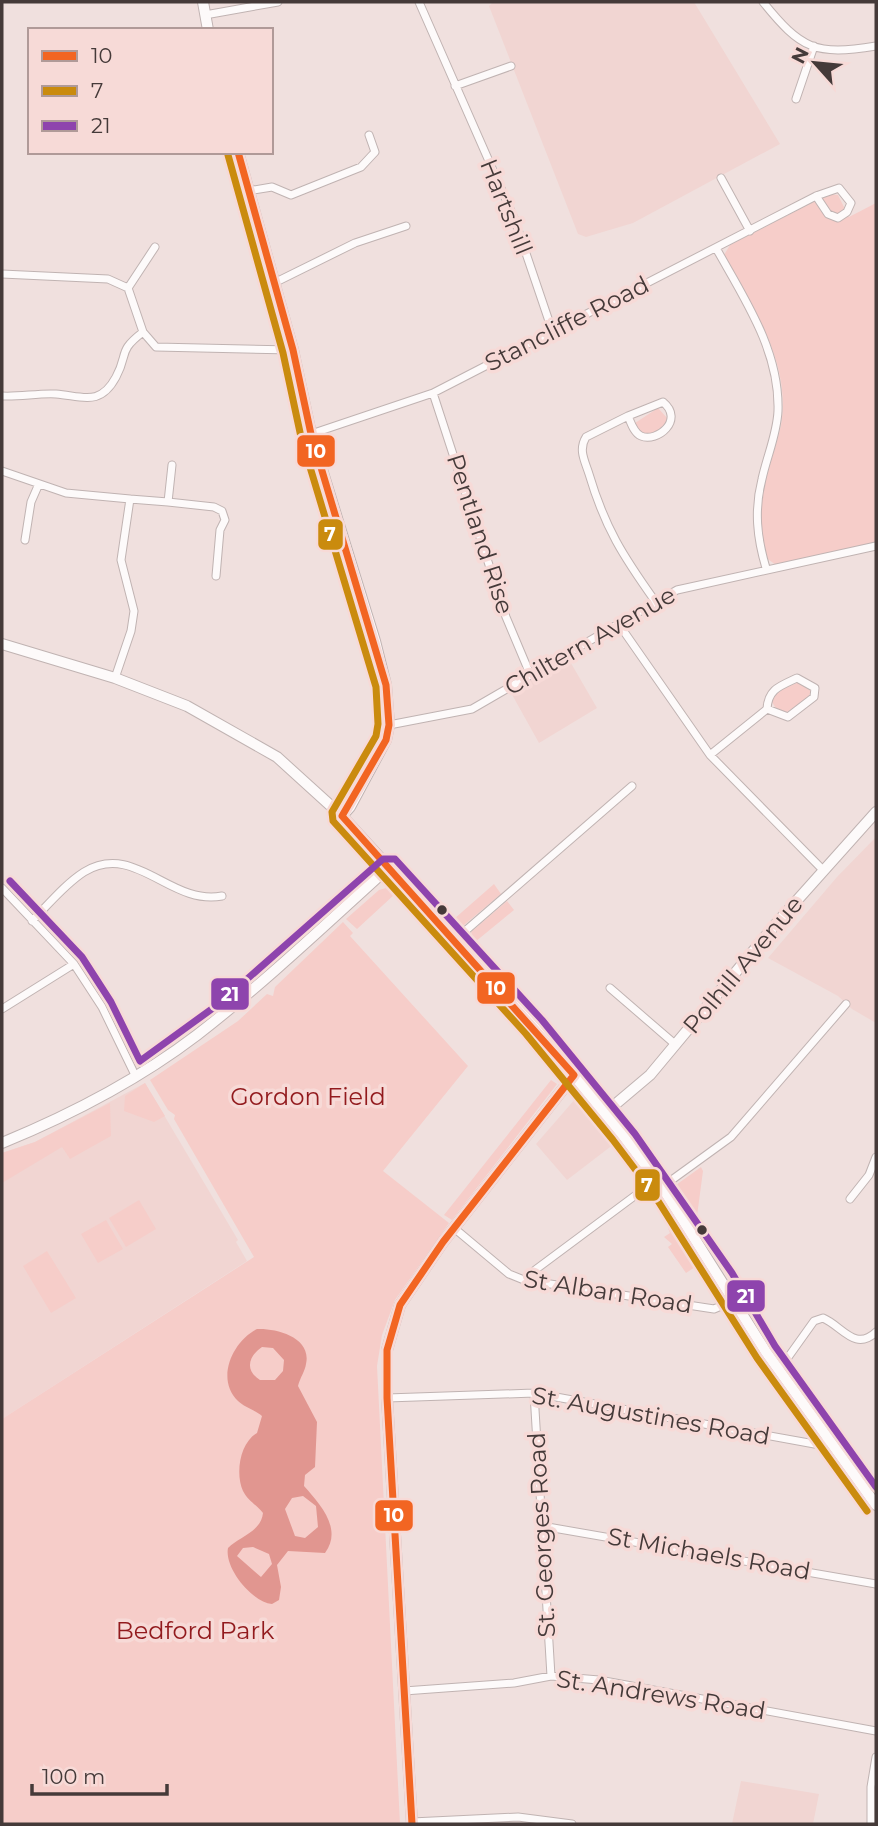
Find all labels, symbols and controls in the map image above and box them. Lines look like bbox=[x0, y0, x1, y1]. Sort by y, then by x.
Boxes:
legend bbox=[28, 28, 273, 154]
north arrow bbox=[780, 28, 850, 98]
text: 10 bbox=[91, 43, 112, 68]
text: N bbox=[787, 43, 814, 68]
text: 7 bbox=[91, 78, 103, 103]
text: 21 bbox=[91, 113, 111, 138]
street label: Hartshill bbox=[474, 155, 539, 259]
street label: Stancliffe Road bbox=[480, 270, 654, 377]
line badge: 10 bbox=[296, 434, 336, 468]
text: 10 bbox=[306, 440, 326, 463]
street label: Pentland Rise bbox=[441, 450, 520, 618]
line badge: 7 bbox=[317, 518, 344, 551]
text: 7 bbox=[324, 523, 336, 546]
street label: Chiltern Avenue bbox=[499, 580, 680, 701]
street label: Polhill Avenue bbox=[677, 890, 809, 1039]
unlabelled marker bbox=[435, 903, 449, 917]
line badge: 10 bbox=[476, 971, 516, 1005]
line badge: 21 bbox=[210, 977, 250, 1011]
text: 10 bbox=[486, 977, 506, 1000]
text: 21 bbox=[221, 983, 239, 1006]
park label: Gordon Field bbox=[230, 1082, 386, 1111]
line badge: 7 bbox=[634, 1168, 661, 1202]
text: 7 bbox=[641, 1174, 653, 1197]
unlabelled marker bbox=[695, 1223, 709, 1237]
street label: St Alban Road bbox=[522, 1264, 694, 1319]
line badge: 21 bbox=[726, 1279, 766, 1313]
text: 21 bbox=[737, 1285, 755, 1308]
street label: St. Augustines Road bbox=[530, 1380, 772, 1451]
street label: St. Georges Road bbox=[522, 1432, 561, 1638]
line badge: 10 bbox=[374, 1499, 414, 1532]
text: 10 bbox=[384, 1504, 404, 1527]
street label: St Michaels Road bbox=[605, 1521, 813, 1586]
park label: Bedford Park bbox=[116, 1616, 275, 1645]
street label: St. Andrews Road bbox=[555, 1664, 768, 1725]
scale bar bbox=[32, 1752, 166, 1796]
text: 100 m bbox=[42, 1764, 105, 1789]

